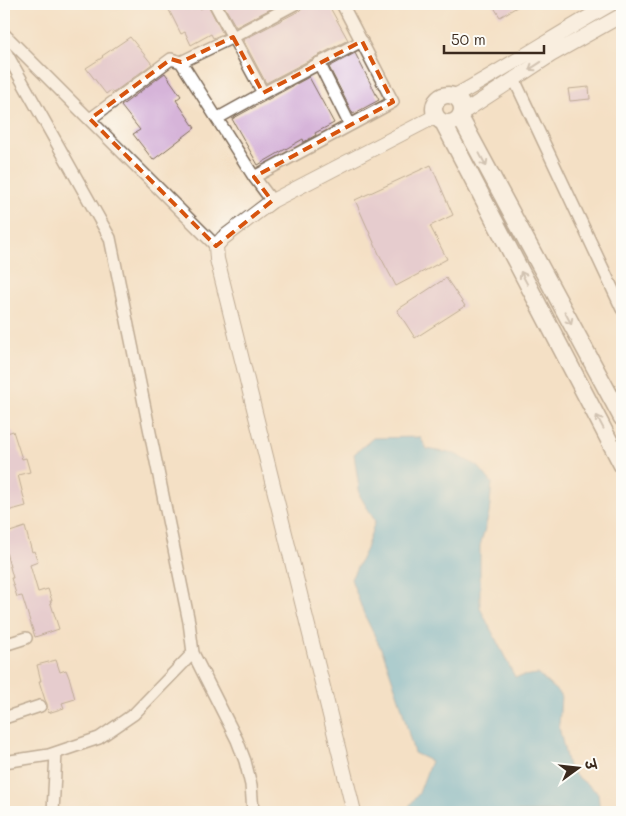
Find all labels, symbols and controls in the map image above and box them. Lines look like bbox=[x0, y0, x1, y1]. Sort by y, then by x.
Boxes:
scale bar bbox=[444, 22, 544, 54]
text: 50 m bbox=[451, 29, 486, 49]
one-way arrow bbox=[528, 61, 542, 71]
one-way arrow bbox=[479, 152, 488, 167]
one-way arrow bbox=[519, 271, 528, 286]
one-way arrow bbox=[564, 311, 574, 325]
one-way arrow bbox=[595, 415, 604, 430]
north arrow bbox=[554, 744, 604, 794]
text: उ bbox=[580, 756, 602, 773]

